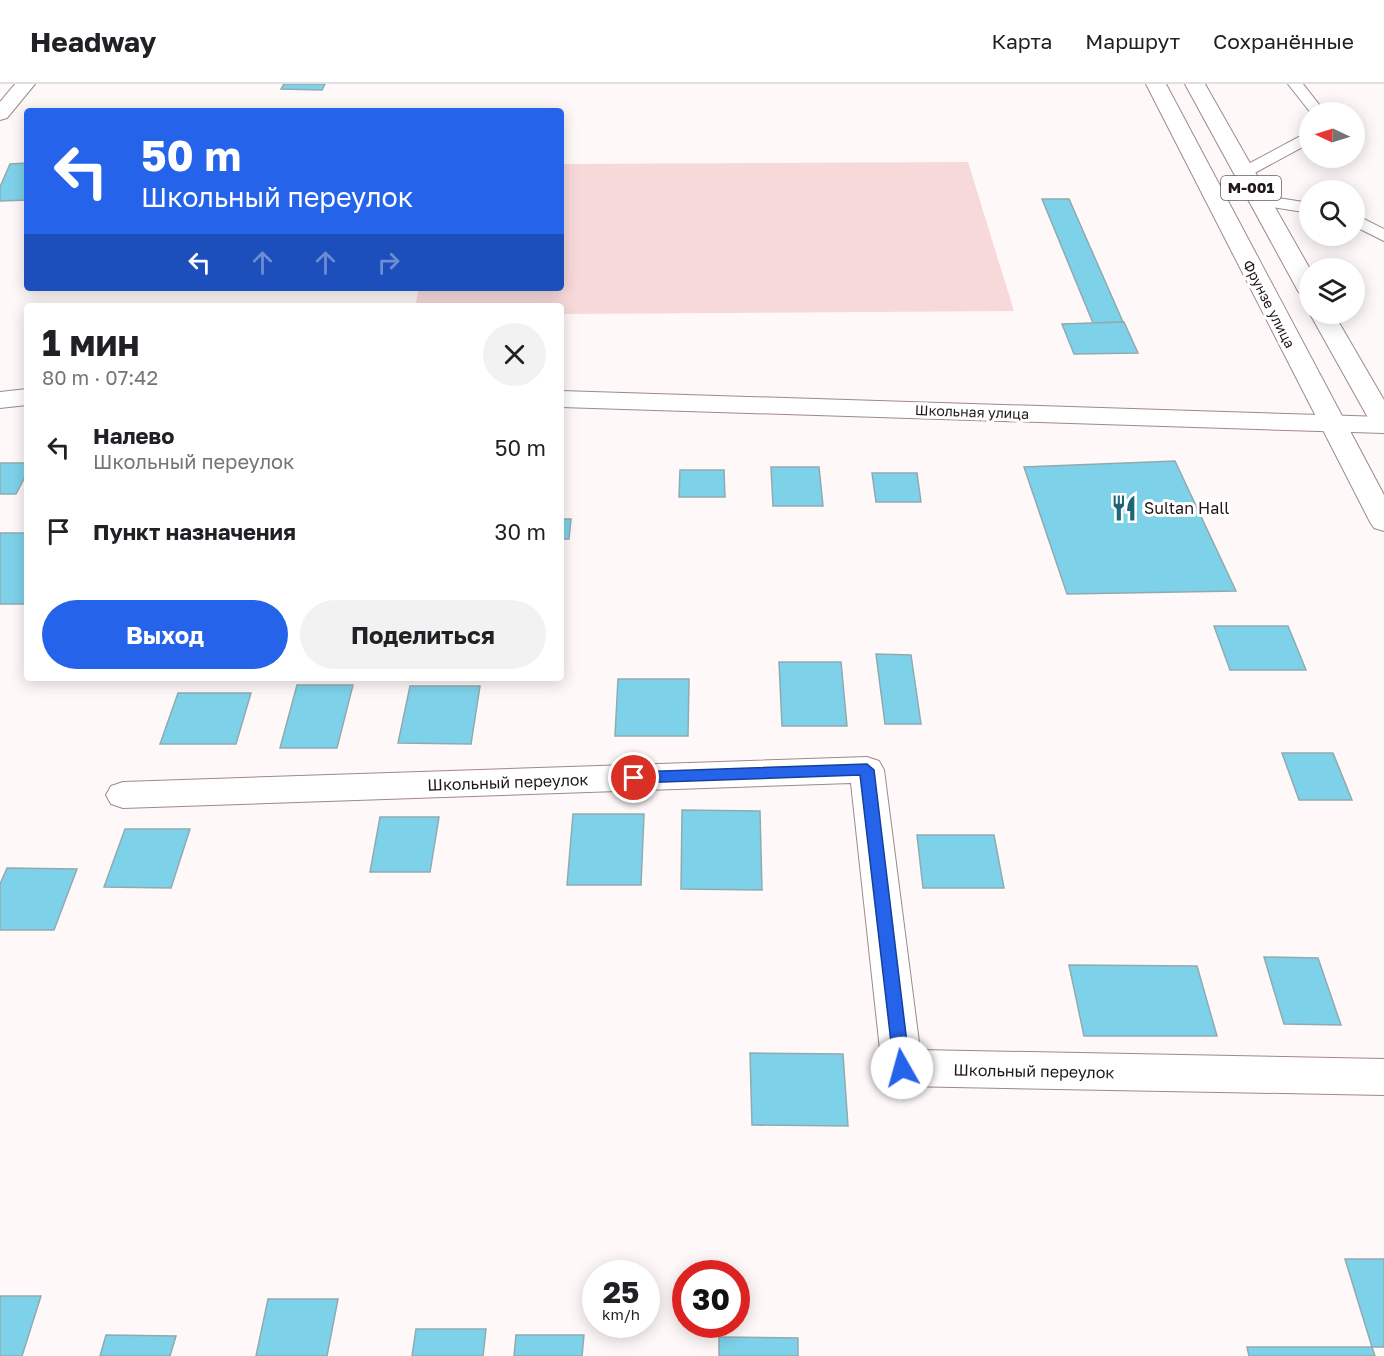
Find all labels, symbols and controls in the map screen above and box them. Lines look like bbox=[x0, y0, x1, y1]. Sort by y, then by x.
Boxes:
text: Headway bbox=[30, 25, 156, 58]
text: Карта bbox=[991, 28, 1052, 54]
text: Маршрут bbox=[1085, 28, 1180, 54]
text: Сохранённые bbox=[1213, 28, 1354, 54]
north arrow bbox=[1299, 102, 1365, 168]
map controls bbox=[1299, 102, 1365, 324]
text: 50 m bbox=[141, 130, 241, 180]
icon: left bbox=[42, 132, 120, 210]
road number: M-001 bbox=[1221, 176, 1281, 200]
button: search bbox=[1299, 180, 1365, 246]
text: Школьный переулок bbox=[141, 181, 413, 213]
icon: left bbox=[183, 246, 216, 279]
icon: ahead bbox=[246, 246, 279, 279]
icon: ahead bbox=[309, 246, 342, 279]
icon: right bbox=[372, 246, 405, 279]
street label: Фрунзе улица bbox=[1240, 257, 1299, 351]
button: layers bbox=[1299, 258, 1365, 324]
text: 1 мин bbox=[42, 321, 139, 364]
button: close bbox=[483, 323, 546, 386]
text: 80 m · 07:42 bbox=[42, 365, 158, 389]
street label: Школьная улица bbox=[915, 401, 1029, 422]
text: Налево bbox=[93, 422, 175, 449]
icon: left bbox=[42, 431, 75, 464]
text: 50 m bbox=[495, 434, 546, 461]
text: Школьный переулок bbox=[93, 449, 295, 473]
restaurant icon: Sultan Hall bbox=[1109, 493, 1139, 523]
place label: Sultan Hall bbox=[1144, 498, 1229, 518]
icon: arrive bbox=[42, 515, 75, 548]
text: Пункт назначения bbox=[93, 518, 296, 545]
text: 30 m bbox=[495, 518, 546, 545]
button: Выход bbox=[42, 600, 288, 669]
button: Поделиться bbox=[300, 600, 546, 669]
pin bbox=[608, 752, 659, 803]
icon: arrive bbox=[617, 761, 650, 794]
street label: Школьный переулок bbox=[427, 769, 589, 795]
position arrow bbox=[870, 1036, 934, 1100]
street label: Школьный переулок bbox=[953, 1060, 1115, 1082]
speed limit sign: 30 bbox=[672, 1260, 750, 1338]
text: 25 bbox=[603, 1274, 639, 1310]
text: km/h bbox=[602, 1305, 640, 1323]

